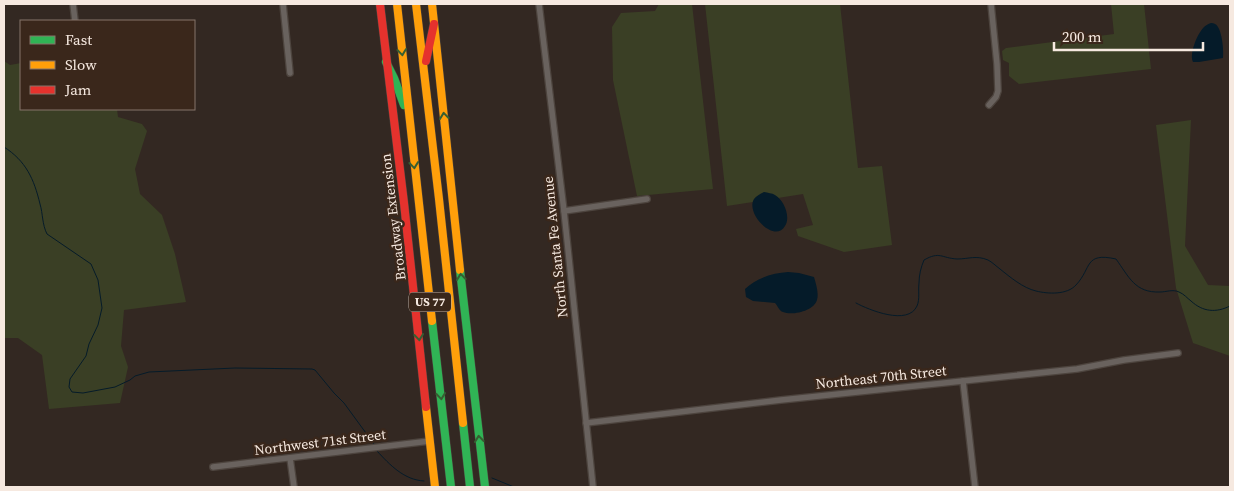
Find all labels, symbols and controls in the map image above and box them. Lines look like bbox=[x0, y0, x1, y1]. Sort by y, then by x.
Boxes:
legend bbox=[20, 20, 195, 110]
scale bar bbox=[1054, 20, 1203, 52]
text: 200 m bbox=[1062, 26, 1102, 47]
text: Fast bbox=[65, 29, 92, 50]
one-way arrow bbox=[396, 49, 407, 57]
text: Slow bbox=[65, 54, 97, 75]
text: Jam bbox=[64, 79, 92, 100]
one-way arrow bbox=[439, 111, 450, 119]
street label: Broadway Extension bbox=[375, 152, 411, 281]
one-way arrow bbox=[408, 161, 419, 169]
street label: North Santa Fe Avenue bbox=[538, 175, 572, 319]
one-way arrow bbox=[456, 273, 467, 281]
road number: US 77 bbox=[409, 292, 451, 312]
one-way arrow bbox=[413, 333, 424, 341]
street label: Northeast 70th Street bbox=[815, 360, 948, 394]
one-way arrow bbox=[435, 392, 446, 400]
street label: Northwest 71st Street bbox=[253, 424, 387, 460]
one-way arrow bbox=[474, 435, 485, 443]

